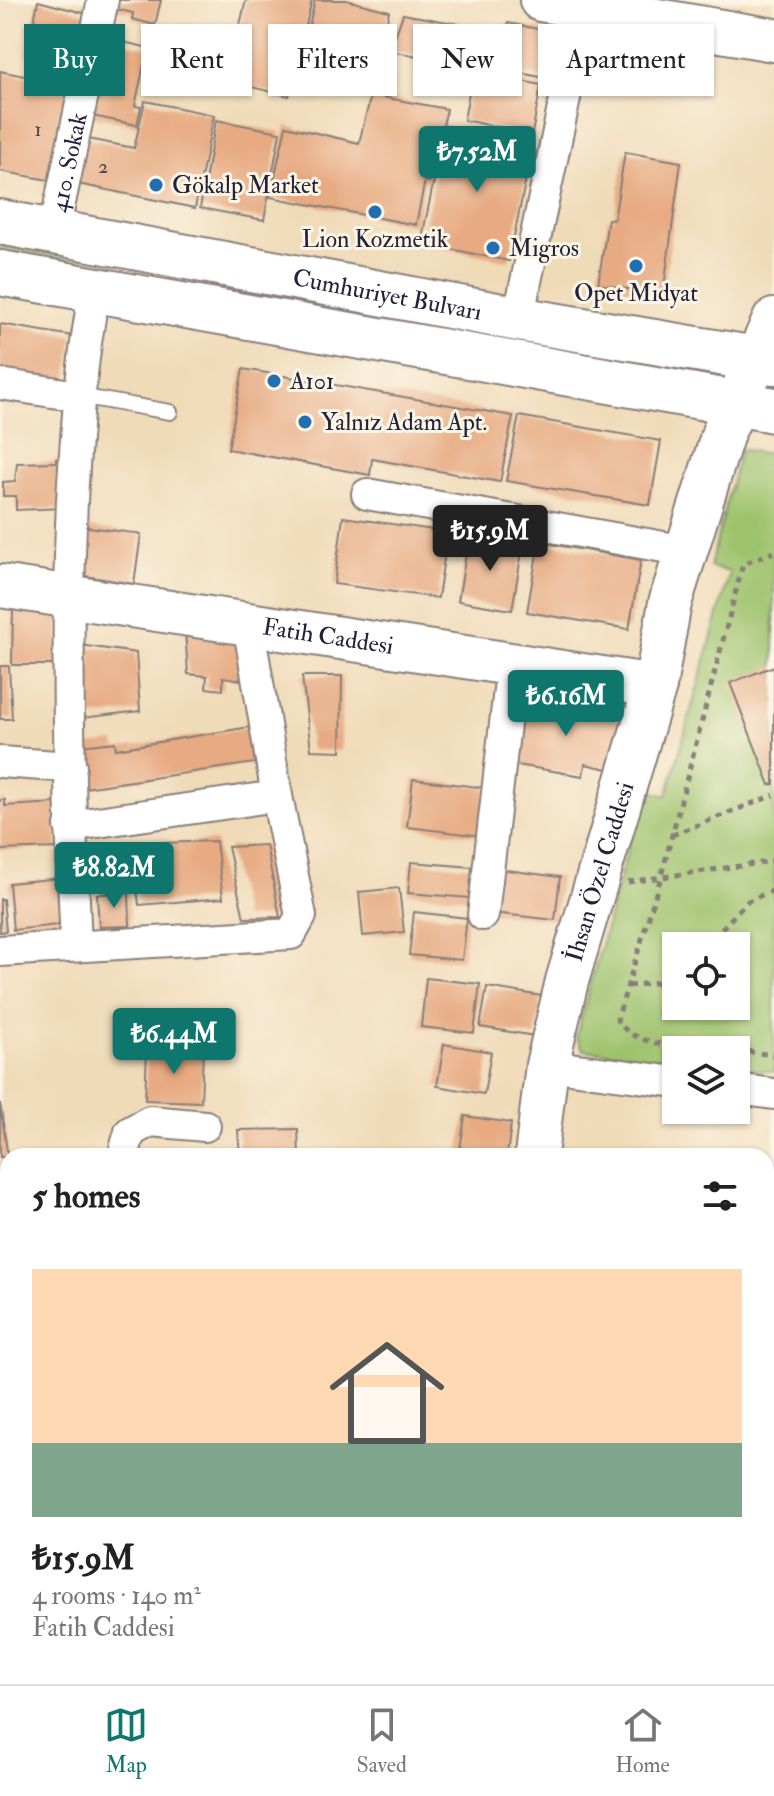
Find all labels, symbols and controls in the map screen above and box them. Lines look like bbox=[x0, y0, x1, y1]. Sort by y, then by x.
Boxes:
chip: Buy bbox=[24, 24, 125, 96]
chip: Rent bbox=[141, 24, 252, 96]
chip: Filters bbox=[268, 24, 397, 96]
chip: New bbox=[413, 24, 522, 96]
chip: Apartment bbox=[538, 24, 714, 96]
street label: 410. Sokak bbox=[43, 110, 95, 215]
house number: 1 bbox=[34, 117, 42, 142]
pin: ₺7.52M bbox=[412, 126, 542, 194]
text: ₺7.52M bbox=[437, 136, 517, 168]
house number: 2 bbox=[98, 154, 108, 179]
place label: Gökalp Market bbox=[172, 170, 319, 201]
marker: Gökalp Market bbox=[147, 176, 165, 194]
marker: Lion Kozmetik bbox=[366, 203, 384, 221]
place label: Lion Kozmetik bbox=[302, 224, 449, 255]
place label: Migros bbox=[509, 233, 579, 264]
marker: Migros bbox=[484, 239, 502, 257]
marker: Opet Midyat bbox=[627, 257, 645, 275]
street label: Cumhuriyet Bulvarı bbox=[290, 262, 484, 328]
place label: Opet Midyat bbox=[574, 278, 698, 309]
place label: A101 bbox=[289, 366, 334, 397]
marker: A101 bbox=[265, 372, 283, 390]
place label: Yalnız Adam Apt. bbox=[321, 407, 487, 438]
marker: Yalnız Adam Apt. bbox=[296, 413, 314, 431]
pin: ₺15.9M bbox=[425, 505, 555, 573]
text: ₺15.9M bbox=[451, 515, 529, 547]
street label: Fatih Caddesi bbox=[261, 611, 396, 662]
pin: ₺6.16M bbox=[501, 670, 631, 738]
text: ₺6.16M bbox=[526, 680, 606, 712]
street label: İhsan Özel Caddesi bbox=[558, 778, 641, 965]
pin: ₺8.82M bbox=[49, 842, 179, 910]
text: ₺8.82M bbox=[73, 852, 155, 884]
map controls bbox=[662, 932, 750, 1124]
button: locate bbox=[662, 932, 750, 1020]
pin: ₺6.44M bbox=[109, 1008, 239, 1076]
text: ₺6.44M bbox=[131, 1018, 217, 1050]
button: layers bbox=[662, 1036, 750, 1124]
icon: filters bbox=[698, 1174, 742, 1218]
text: 5 homes bbox=[32, 1175, 140, 1218]
icon: home bbox=[315, 1321, 459, 1465]
text: ₺15.9M bbox=[32, 1537, 135, 1580]
text: 4 rooms · 140 m² bbox=[32, 1580, 201, 1612]
text: Fatih Caddesi bbox=[32, 1612, 175, 1644]
tab: Map bbox=[104, 1703, 148, 1779]
tab: Saved bbox=[357, 1703, 407, 1779]
tab: Home bbox=[615, 1703, 670, 1779]

